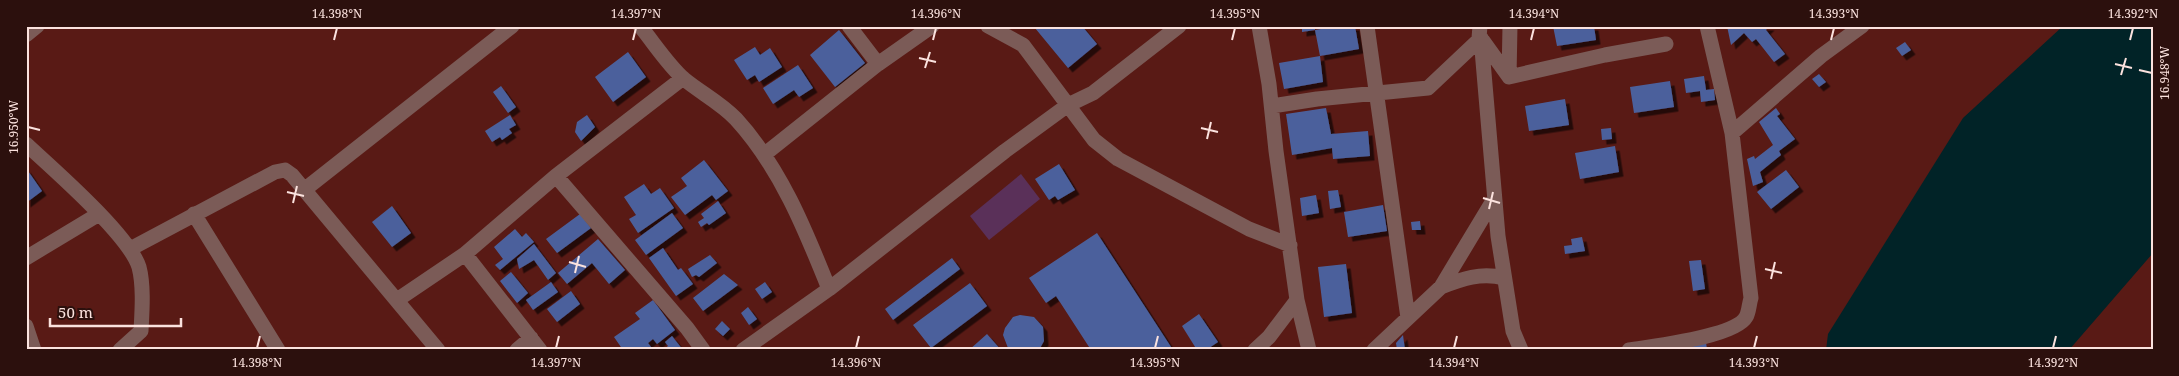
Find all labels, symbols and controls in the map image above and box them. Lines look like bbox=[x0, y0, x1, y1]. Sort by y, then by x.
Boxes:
text: 14.398°N bbox=[312, 5, 362, 22]
text: 14.397°N bbox=[611, 5, 661, 22]
text: 14.396°N bbox=[911, 5, 961, 22]
text: 14.395°N bbox=[1210, 5, 1260, 22]
text: 14.394°N bbox=[1509, 5, 1559, 22]
text: 14.393°N bbox=[1809, 5, 1859, 22]
text: 14.392°N bbox=[2108, 5, 2158, 22]
text: 16.948°W bbox=[2156, 46, 2173, 100]
text: 16.950°W bbox=[5, 100, 22, 154]
scale bar bbox=[50, 296, 181, 328]
text: 50 m bbox=[58, 302, 93, 322]
text: 14.398°N bbox=[232, 354, 282, 371]
text: 14.397°N bbox=[531, 354, 581, 371]
text: 14.396°N bbox=[831, 354, 881, 371]
text: 14.395°N bbox=[1130, 354, 1180, 371]
text: 14.394°N bbox=[1429, 354, 1479, 371]
text: 14.393°N bbox=[1729, 354, 1779, 371]
text: 14.392°N bbox=[2028, 354, 2078, 371]

